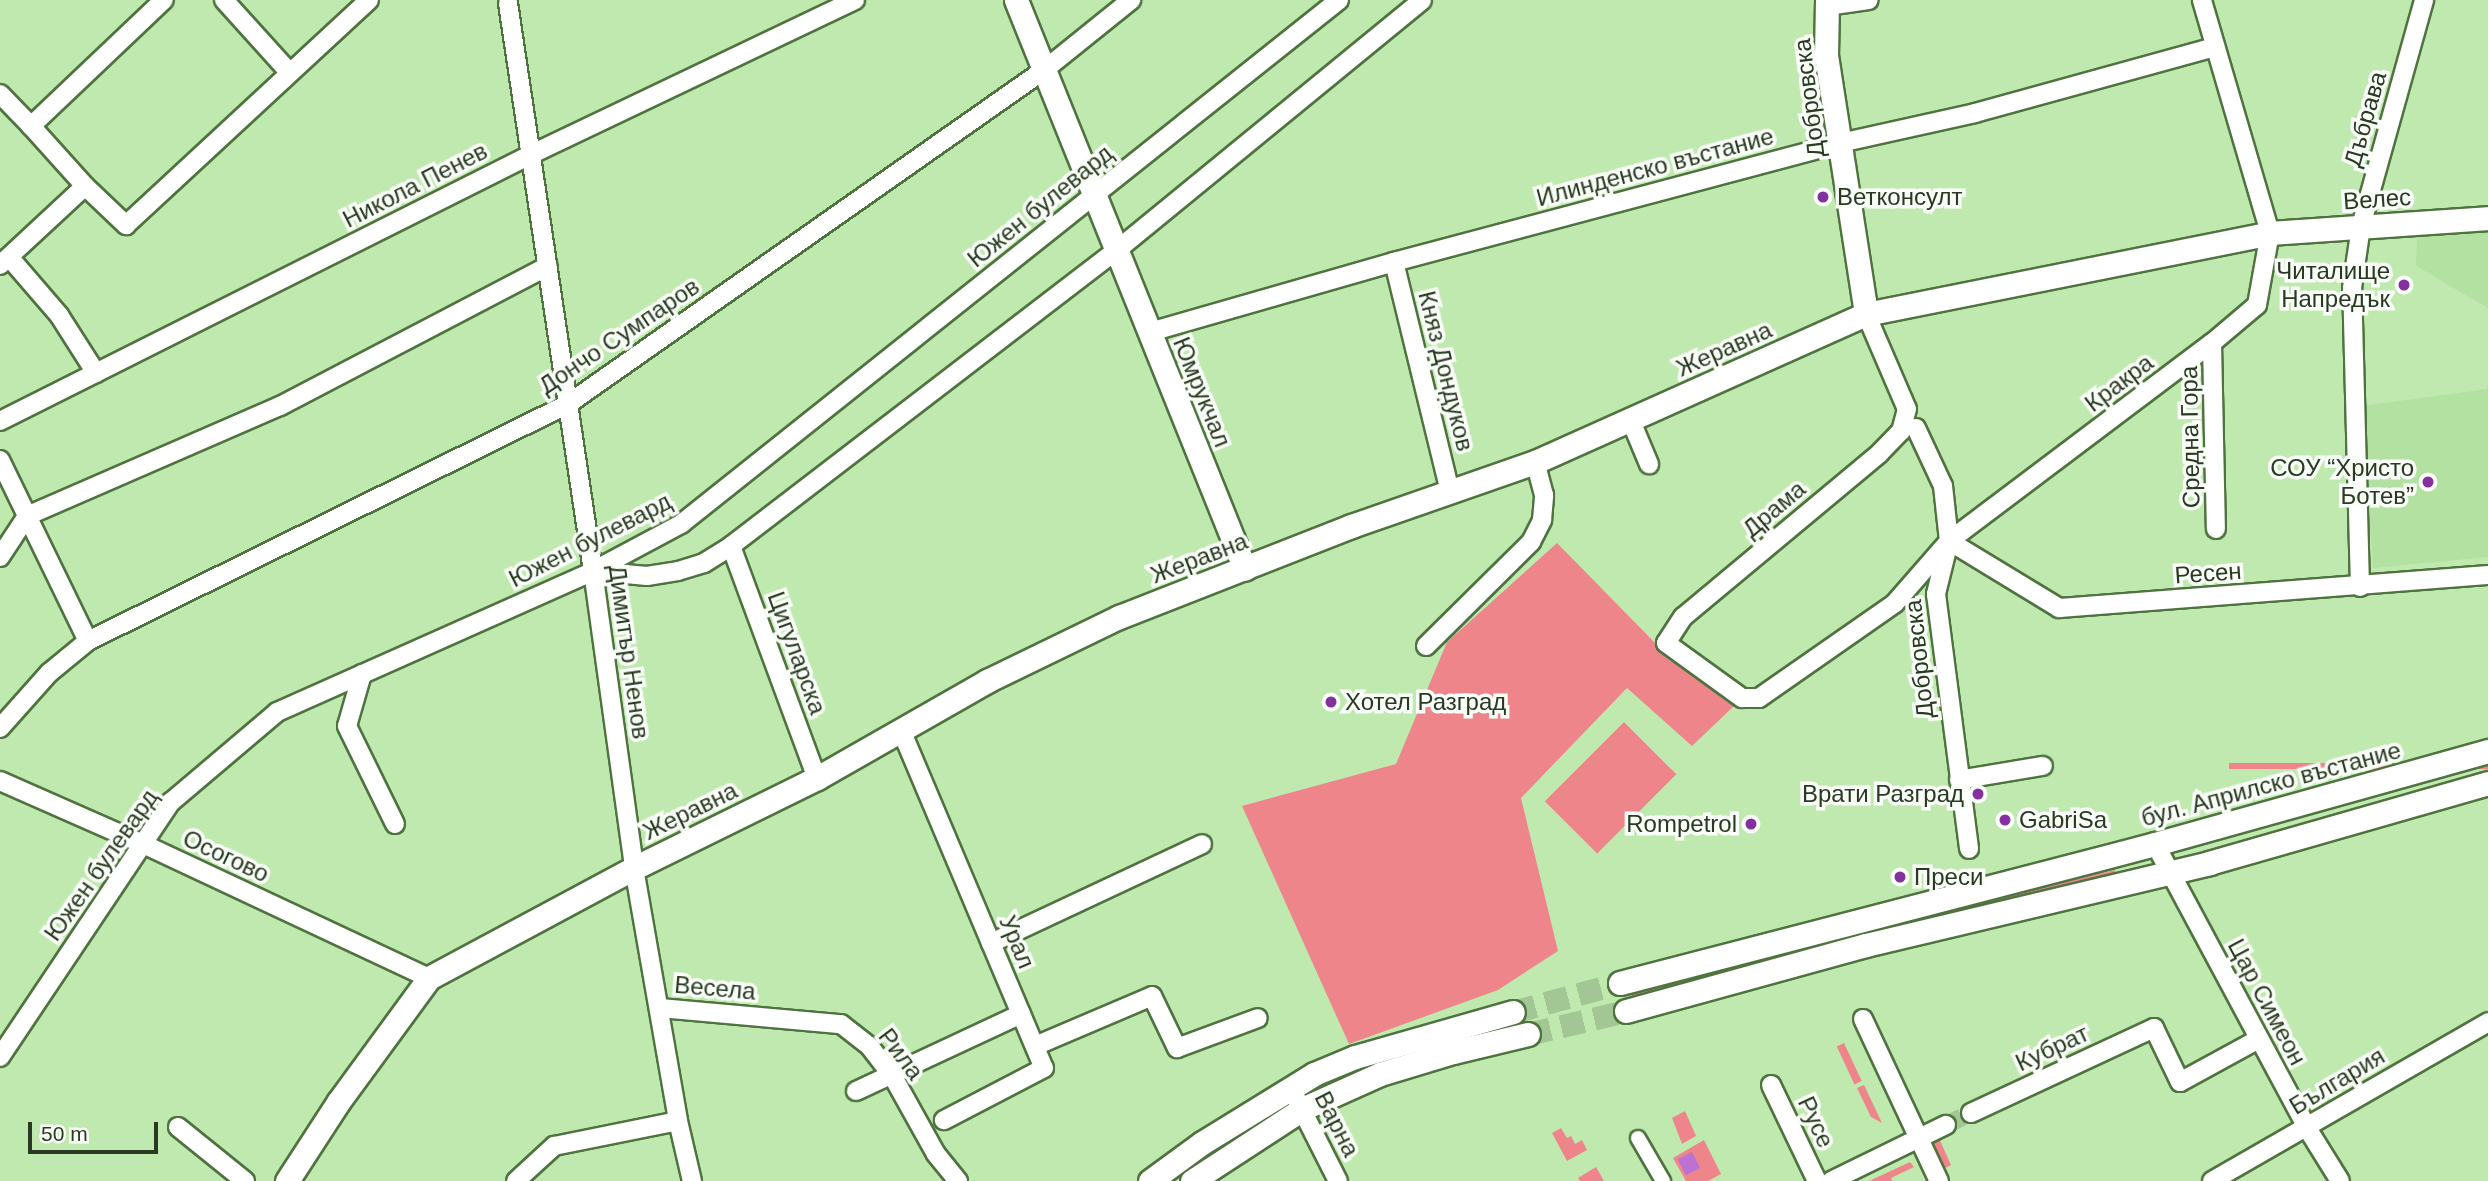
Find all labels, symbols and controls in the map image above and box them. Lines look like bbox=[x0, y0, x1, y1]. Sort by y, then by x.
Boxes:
street label: Добровска bbox=[1787, 37, 1831, 159]
street label: Дъбрава bbox=[2338, 68, 2392, 170]
street label: Илинденско въстание bbox=[1533, 121, 1777, 213]
street label: Никола Пенев bbox=[338, 136, 492, 234]
street label: Южен булевард bbox=[962, 139, 1118, 273]
street label: Велес bbox=[2342, 182, 2412, 216]
place label: Ветконсулт bbox=[1837, 183, 1962, 211]
marker: Ветконсулт bbox=[1815, 189, 1831, 205]
place label: Читалище Напредък bbox=[2276, 257, 2390, 313]
street label: Дончо Сумпаров bbox=[533, 272, 705, 400]
marker: Читалище Напредък bbox=[2396, 277, 2412, 293]
street label: Княз Дондуков bbox=[1412, 288, 1480, 454]
street label: Жеравна bbox=[1672, 315, 1776, 383]
street label: Юмрукчал bbox=[1167, 333, 1237, 451]
street label: Кракра bbox=[2079, 348, 2159, 418]
street label: Средна Гора bbox=[2174, 366, 2206, 508]
place label: СОУ “Христо Ботев” bbox=[2270, 454, 2414, 510]
marker: СОУ “Христо Ботев” bbox=[2420, 474, 2436, 490]
street label: Драма bbox=[1737, 475, 1811, 543]
street label: Южен булевард bbox=[504, 487, 676, 593]
street label: Жеравна bbox=[1147, 526, 1251, 590]
street label: Ресен bbox=[2174, 556, 2242, 590]
street label: Димитър Ненов bbox=[603, 563, 655, 741]
street label: Цигуларска bbox=[762, 588, 832, 718]
street label: Добровска bbox=[1898, 598, 1940, 720]
place label: Хотел Разград bbox=[1345, 688, 1506, 716]
marker: Хотел Разград bbox=[1323, 694, 1339, 710]
street label: бул. Априлско въстание bbox=[2138, 735, 2404, 833]
street label: Жеравна bbox=[638, 776, 742, 846]
place label: Врати Разград bbox=[1802, 780, 1964, 808]
street label: Южен булевард bbox=[38, 784, 164, 946]
marker: Врати Разград bbox=[1970, 786, 1986, 802]
place label: GabriSa bbox=[2019, 806, 2107, 834]
place label: Rompetrol bbox=[1626, 810, 1737, 838]
marker: GabriSa bbox=[1997, 812, 2013, 828]
marker: Rompetrol bbox=[1743, 816, 1759, 832]
street label: Осогово bbox=[178, 824, 274, 888]
place label: Преси bbox=[1914, 863, 1983, 891]
marker: Преси bbox=[1892, 869, 1908, 885]
street label: Урал bbox=[993, 911, 1041, 973]
street label: Цар Симеон bbox=[2222, 934, 2312, 1070]
street label: Весела bbox=[673, 970, 757, 1006]
street label: Кубрат bbox=[2011, 1019, 2093, 1077]
street label: Рила bbox=[872, 1023, 930, 1085]
street label: България bbox=[2284, 1041, 2390, 1121]
street label: Варна bbox=[1308, 1087, 1366, 1161]
street label: Русе bbox=[1792, 1092, 1840, 1152]
scale bar bbox=[32, 1108, 161, 1152]
text: 50 m bbox=[41, 1122, 88, 1145]

